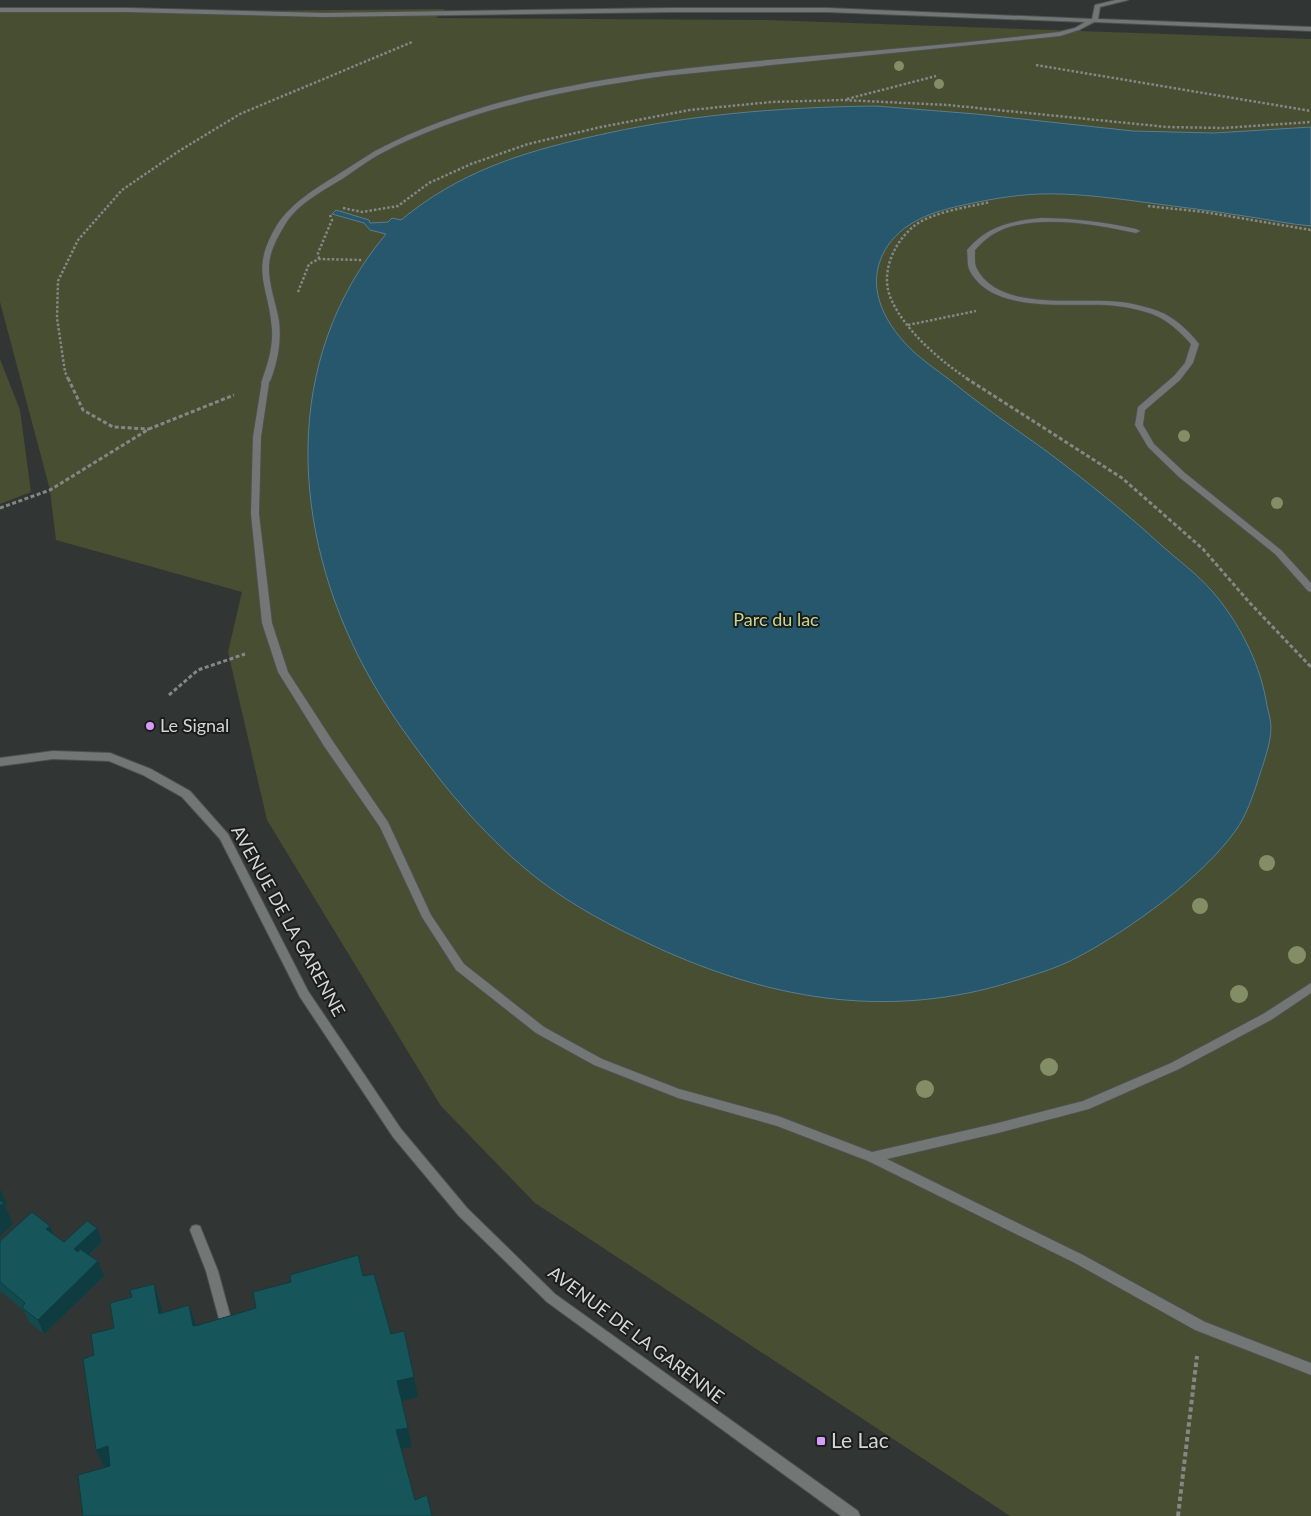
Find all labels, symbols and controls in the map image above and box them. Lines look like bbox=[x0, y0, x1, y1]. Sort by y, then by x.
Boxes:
park label: Parc du lac bbox=[733, 608, 819, 630]
place label: Le Signal bbox=[160, 714, 229, 736]
marker: Le Signal bbox=[144, 720, 156, 732]
street label: AVENUE DE LA GARENNE bbox=[227, 821, 351, 1020]
street label: AVENUE DE LA GARENNE bbox=[544, 1261, 729, 1408]
place label: Le Lac bbox=[831, 1427, 889, 1452]
marker: Le Lac bbox=[815, 1435, 827, 1447]

